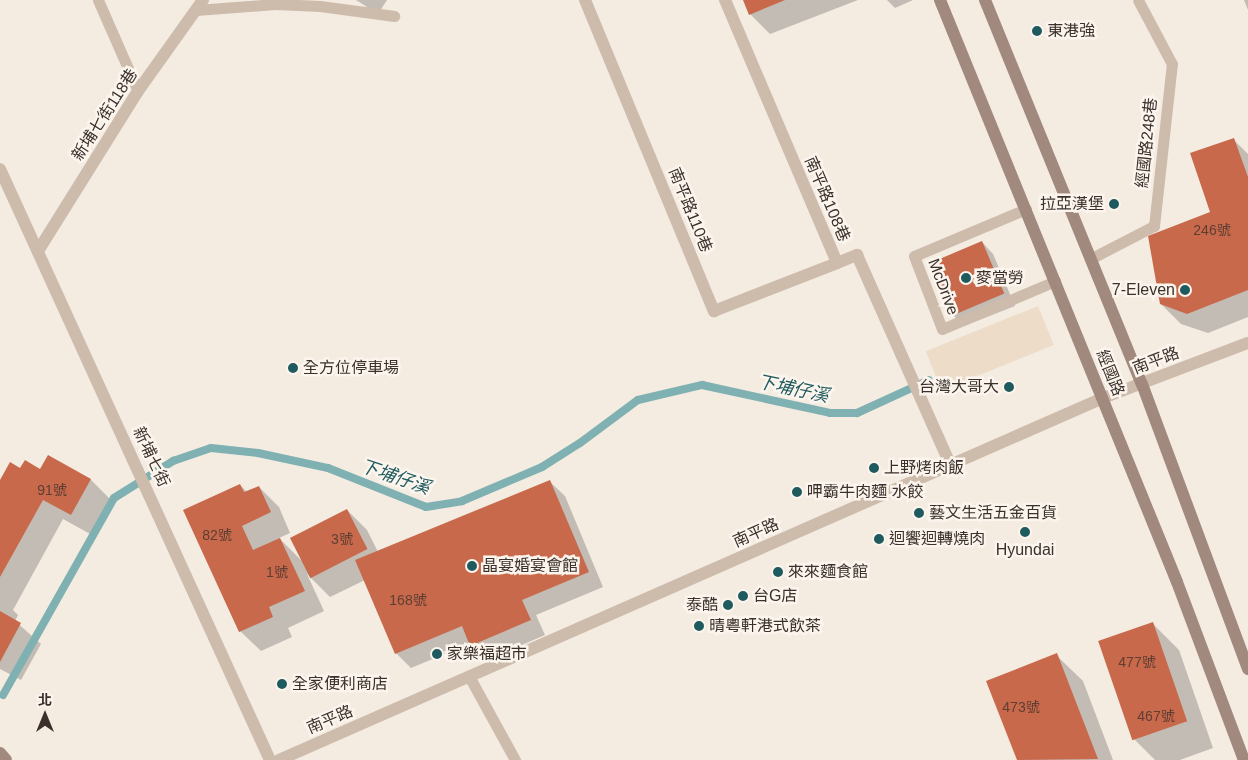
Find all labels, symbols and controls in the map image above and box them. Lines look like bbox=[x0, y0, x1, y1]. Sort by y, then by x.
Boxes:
place label: 東港強 bbox=[1047, 21, 1095, 41]
marker: 東港強 bbox=[1031, 25, 1043, 37]
street label: 新埔七街118巷 bbox=[68, 66, 142, 164]
street label: 經國路248巷 bbox=[1133, 97, 1161, 189]
street label: 南平路108巷 bbox=[800, 154, 854, 244]
street label: 南平路110巷 bbox=[664, 165, 716, 255]
place label: 拉亞漢堡 bbox=[1040, 194, 1104, 214]
marker: 拉亞漢堡 bbox=[1108, 198, 1120, 210]
house number: 246號 bbox=[1193, 222, 1231, 238]
street label: McDrive bbox=[924, 256, 962, 318]
place label: 麥當勞 bbox=[976, 268, 1024, 288]
marker: 麥當勞 bbox=[960, 272, 972, 284]
place label: 7-Eleven bbox=[1112, 280, 1175, 300]
marker: 7-Eleven bbox=[1179, 284, 1191, 296]
street label: 南平路 bbox=[1130, 343, 1182, 379]
street label: 經國路 bbox=[1092, 347, 1128, 399]
place label: 全方位停車場 bbox=[303, 358, 399, 378]
marker: 全方位停車場 bbox=[287, 362, 299, 374]
water label: 下埔仔溪 bbox=[756, 371, 830, 407]
place label: 台灣大哥大 bbox=[919, 377, 999, 397]
marker: 台灣大哥大 bbox=[1003, 381, 1015, 393]
street label: 新埔七街 bbox=[129, 424, 173, 490]
water label: 下埔仔溪 bbox=[357, 455, 433, 499]
place label: 上野烤肉飯 bbox=[884, 458, 964, 478]
marker: 上野烤肉飯 bbox=[868, 462, 880, 474]
house number: 91號 bbox=[37, 482, 67, 498]
place label: 呷霸牛肉麵 水餃 bbox=[807, 482, 923, 502]
marker: 呷霸牛肉麵 水餃 bbox=[791, 486, 803, 498]
place label: 藝文生活五金百貨 bbox=[929, 503, 1057, 523]
marker: 藝文生活五金百貨 bbox=[913, 507, 925, 519]
street label: 南平路 bbox=[730, 514, 782, 552]
marker: Hyundai bbox=[1019, 526, 1031, 538]
house number: 82號 bbox=[202, 527, 232, 543]
place label: 迴饗迴轉燒肉 bbox=[889, 529, 985, 549]
house number: 3號 bbox=[331, 531, 353, 547]
marker: 迴饗迴轉燒肉 bbox=[873, 533, 885, 545]
place label: Hyundai bbox=[996, 540, 1054, 560]
place label: 晶宴婚宴會館 bbox=[482, 556, 578, 576]
marker: 晶宴婚宴會館 bbox=[466, 560, 478, 572]
place label: 來來麵食館 bbox=[788, 562, 868, 582]
house number: 1號 bbox=[266, 564, 288, 580]
marker: 來來麵食館 bbox=[772, 566, 784, 578]
place label: 台G店 bbox=[753, 586, 797, 606]
marker: 台G店 bbox=[737, 590, 749, 602]
house number: 168號 bbox=[389, 592, 427, 608]
place label: 泰酷 bbox=[686, 595, 718, 615]
marker: 泰酷 bbox=[722, 599, 734, 611]
place label: 晴粵軒港式飲茶 bbox=[709, 616, 821, 636]
marker: 晴粵軒港式飲茶 bbox=[693, 620, 705, 632]
place label: 家樂福超市 bbox=[447, 644, 527, 664]
marker: 家樂福超市 bbox=[431, 648, 443, 660]
house number: 477號 bbox=[1118, 654, 1156, 670]
place label: 全家便利商店 bbox=[292, 674, 388, 694]
marker: 全家便利商店 bbox=[276, 678, 288, 690]
north arrow bbox=[20, 690, 70, 740]
text: 北 bbox=[38, 692, 52, 708]
house number: 473號 bbox=[1002, 699, 1040, 715]
street label: 南平路 bbox=[304, 702, 356, 738]
house number: 467號 bbox=[1137, 708, 1175, 724]

